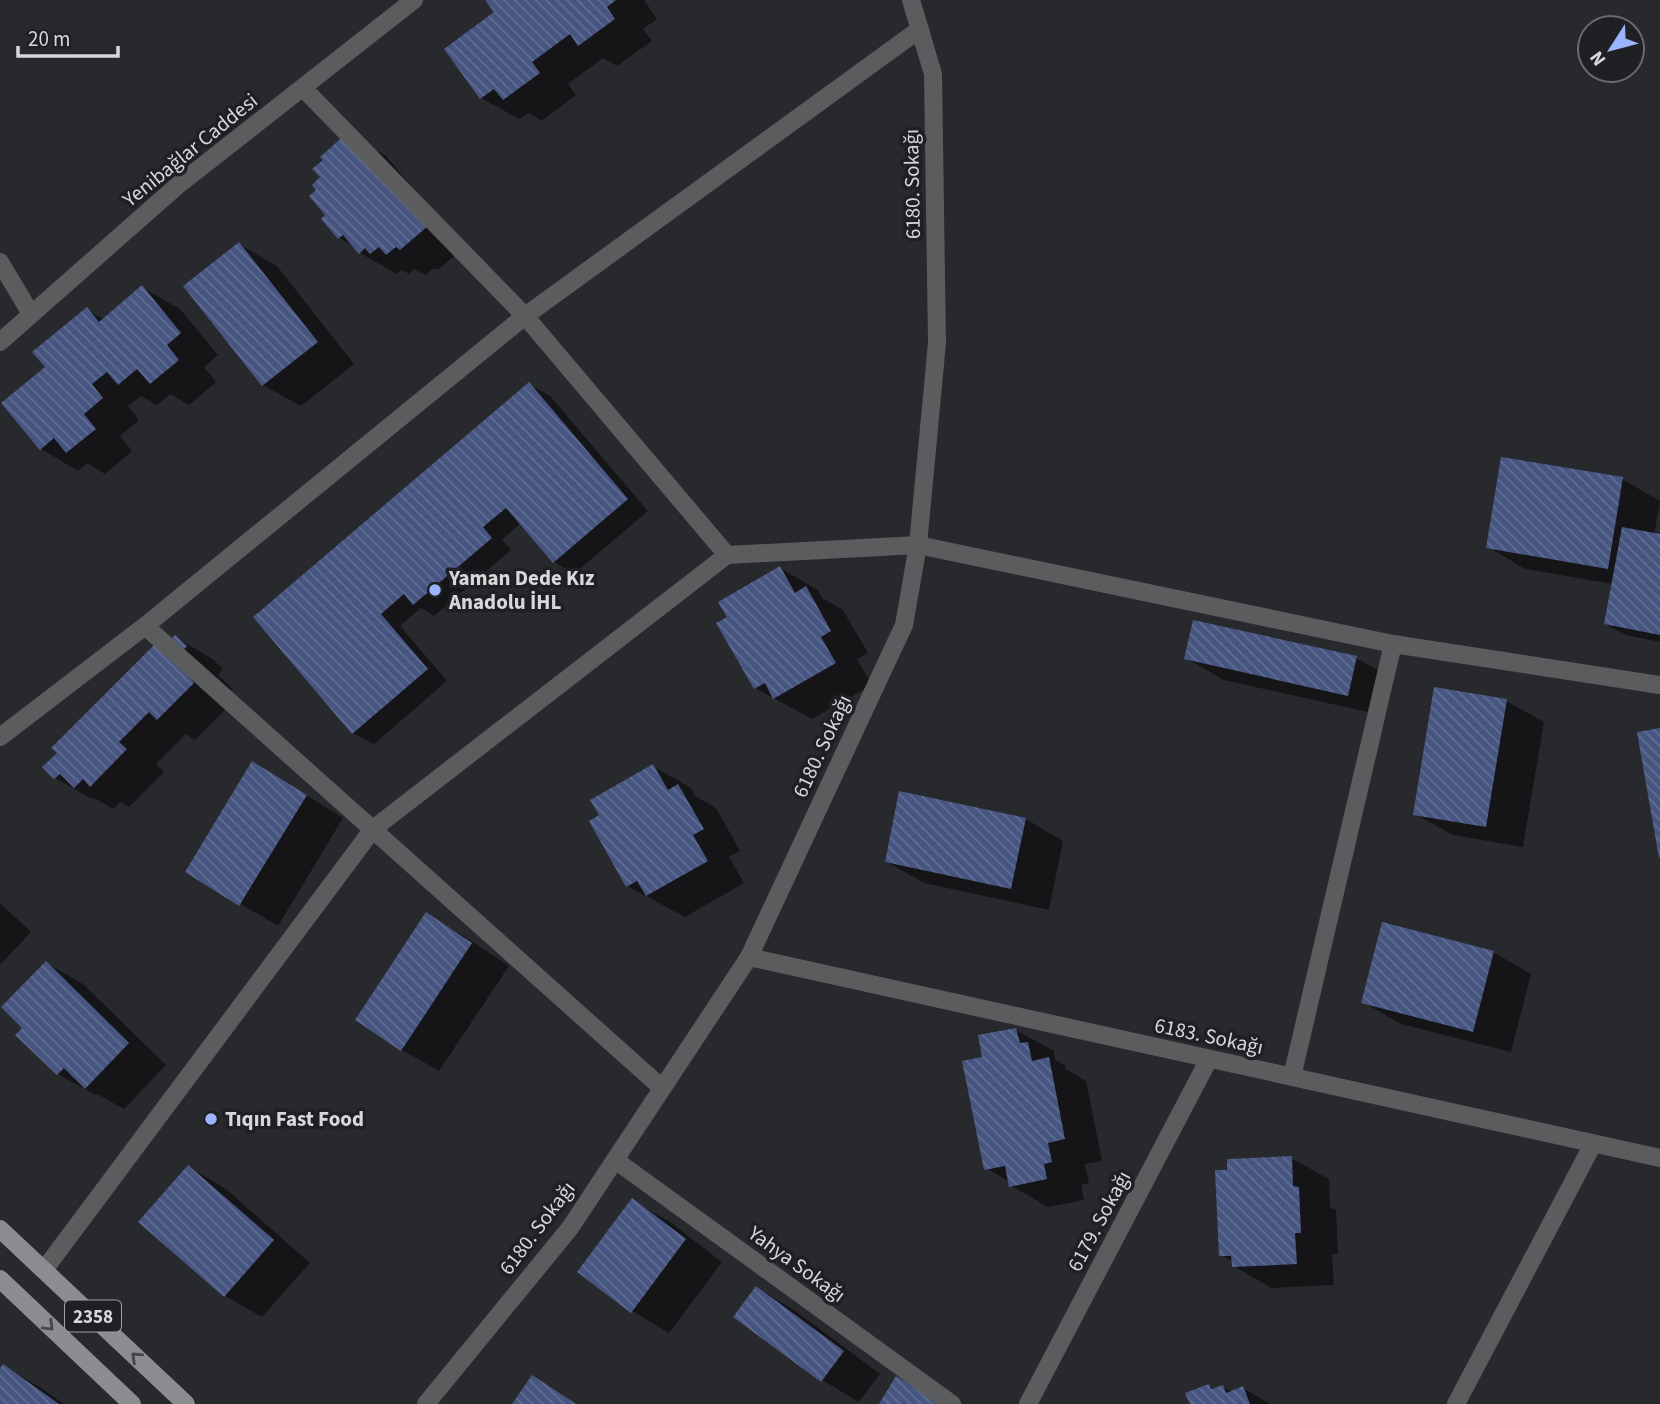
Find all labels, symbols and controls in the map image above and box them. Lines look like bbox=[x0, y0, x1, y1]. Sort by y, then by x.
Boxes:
scale bar bbox=[18, 14, 117, 58]
north arrow bbox=[1576, 14, 1646, 84]
text: 20 m bbox=[28, 24, 70, 54]
text: N bbox=[1584, 45, 1613, 71]
street label: Yenibağlar Caddesi bbox=[115, 86, 264, 215]
street label: 6180. Sokağı bbox=[896, 129, 928, 239]
place label: Yaman Dede Kız Anadolu İHL bbox=[448, 563, 595, 617]
marker: Yaman Dede Kız Anadolu İHL bbox=[427, 582, 443, 598]
street label: 6180. Sokağı bbox=[785, 690, 859, 802]
street label: 6183. Sokağı bbox=[1152, 1010, 1266, 1062]
place label: Tıqın Fast Food bbox=[225, 1104, 364, 1134]
marker: Tıqın Fast Food bbox=[203, 1111, 219, 1127]
street label: 6179. Sokağı bbox=[1060, 1165, 1138, 1277]
street label: 6180. Sokağı bbox=[492, 1175, 582, 1281]
street label: Yahya Sokağı bbox=[741, 1218, 852, 1310]
road number: 2358 bbox=[65, 1300, 121, 1332]
one-way arrow bbox=[41, 1318, 54, 1331]
one-way arrow bbox=[132, 1353, 145, 1366]

